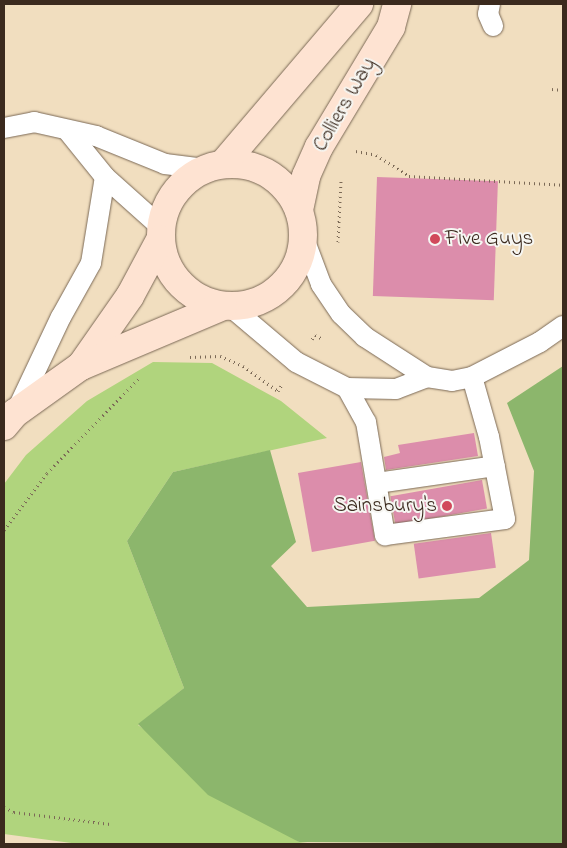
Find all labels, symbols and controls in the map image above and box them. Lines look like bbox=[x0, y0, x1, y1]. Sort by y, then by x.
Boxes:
street label: Colliers Way bbox=[308, 54, 382, 156]
place label: Five Guys bbox=[445, 226, 533, 252]
marker: Five Guys bbox=[429, 233, 441, 245]
place label: Sainsbury's bbox=[333, 493, 437, 519]
marker: Sainsbury's bbox=[441, 500, 453, 512]

